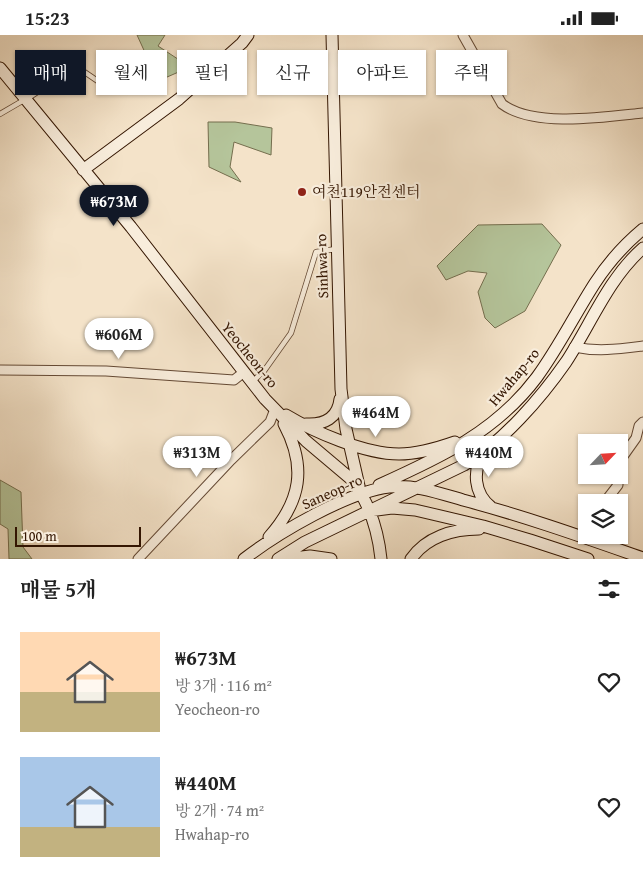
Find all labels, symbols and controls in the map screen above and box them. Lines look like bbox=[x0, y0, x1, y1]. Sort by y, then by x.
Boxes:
text: 15:23 bbox=[25, 4, 70, 32]
chip: 매매 bbox=[15, 50, 86, 95]
chip: 월세 bbox=[96, 50, 167, 95]
chip: 필터 bbox=[177, 50, 247, 95]
chip: 신규 bbox=[257, 50, 328, 95]
chip: 아파트 bbox=[338, 50, 426, 95]
chip: 주택 bbox=[436, 50, 507, 95]
place label: 여천119안전센터 bbox=[312, 181, 421, 202]
pin: ₩673M bbox=[79, 185, 149, 227]
marker: 여천119안전센터 bbox=[296, 186, 308, 198]
text: ₩673M bbox=[91, 189, 137, 213]
street label: Sinhwa-ro bbox=[310, 233, 333, 299]
pin: ₩606M bbox=[84, 317, 154, 360]
street label: Yeocheon-ro bbox=[217, 317, 284, 392]
text: ₩606M bbox=[96, 322, 142, 346]
street label: Hwahap-ro bbox=[483, 343, 544, 410]
pin: ₩464M bbox=[341, 395, 411, 438]
text: ₩464M bbox=[353, 400, 399, 424]
north arrow bbox=[578, 434, 628, 484]
map controls bbox=[578, 434, 628, 544]
pin: ₩313M bbox=[162, 435, 232, 478]
pin: ₩440M bbox=[454, 435, 524, 478]
text: ₩313M bbox=[174, 440, 220, 464]
text: ₩440M bbox=[466, 440, 512, 464]
street label: Saneop-ro bbox=[298, 469, 366, 514]
button: layers bbox=[578, 494, 628, 544]
scale bar bbox=[15, 524, 141, 547]
text: 100 m bbox=[22, 526, 57, 546]
text: 매물 5개 bbox=[20, 574, 96, 605]
icon: filters bbox=[595, 575, 623, 603]
text: ₩673M bbox=[175, 642, 237, 673]
icon: home bbox=[60, 652, 120, 712]
icon: heart bbox=[595, 668, 623, 696]
text: 방 3개 · 116 m² bbox=[175, 673, 272, 697]
text: Yeocheon-ro bbox=[175, 697, 260, 721]
text: ₩440M bbox=[175, 767, 237, 798]
icon: home bbox=[60, 777, 120, 837]
icon: heart bbox=[595, 793, 623, 821]
text: 방 2개 · 74 m² bbox=[175, 798, 264, 822]
text: Hwahap-ro bbox=[175, 822, 249, 846]

